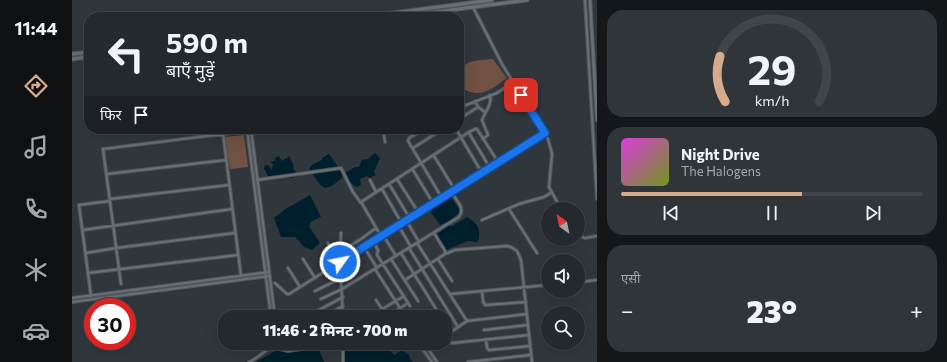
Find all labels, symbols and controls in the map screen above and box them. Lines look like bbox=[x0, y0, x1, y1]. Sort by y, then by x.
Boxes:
text: 11:44 bbox=[14, 17, 58, 39]
text: 590 m bbox=[166, 25, 248, 59]
icon: left bbox=[100, 28, 152, 80]
text: 29 bbox=[747, 42, 797, 93]
text: बाएँ मुड़ें bbox=[166, 59, 215, 81]
icon: directions bbox=[22, 72, 50, 100]
pin bbox=[504, 78, 538, 112]
icon: arrive bbox=[510, 84, 532, 106]
text: km/h bbox=[755, 90, 789, 108]
icon: arrive bbox=[130, 104, 152, 126]
text: फिर bbox=[100, 105, 122, 123]
icon: music bbox=[22, 133, 50, 161]
text: Night Drive bbox=[681, 145, 760, 163]
text: The Halogens bbox=[681, 163, 761, 179]
icon: phone bbox=[22, 195, 50, 223]
north arrow bbox=[541, 202, 585, 246]
map controls bbox=[541, 202, 585, 350]
icon: previous bbox=[660, 202, 682, 224]
icon: pause bbox=[761, 202, 783, 224]
icon: next bbox=[862, 202, 884, 224]
position arrow bbox=[319, 241, 361, 283]
button: sound bbox=[541, 254, 585, 298]
icon: climate bbox=[22, 256, 50, 284]
text: एसी bbox=[621, 270, 640, 286]
text: 23° bbox=[747, 292, 797, 329]
text: − bbox=[621, 297, 634, 324]
text: + bbox=[910, 297, 923, 324]
speed limit sign: 30 bbox=[84, 298, 136, 350]
button: search bbox=[541, 306, 585, 350]
icon: car bbox=[22, 317, 50, 345]
text: 11:46 · 2 मिनट · 700 m bbox=[263, 321, 407, 339]

